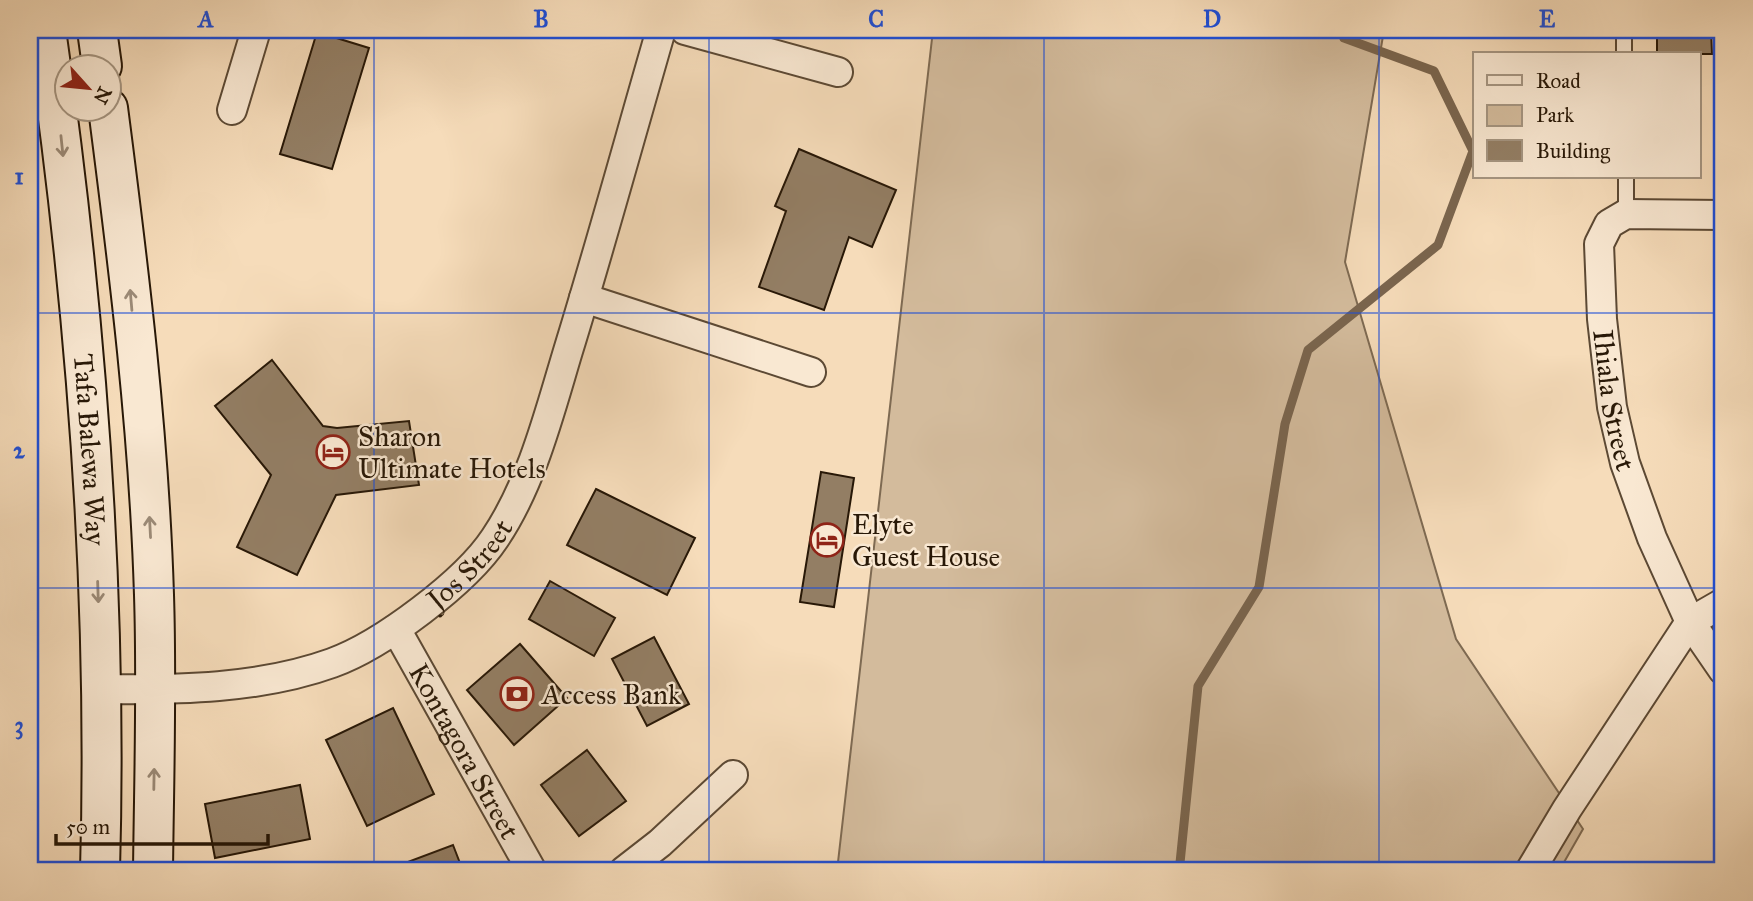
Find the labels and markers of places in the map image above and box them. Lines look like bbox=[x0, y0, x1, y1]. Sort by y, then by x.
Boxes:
place label: Sharon Ultimate Hotels bbox=[358, 419, 546, 486]
hotel icon: Sharon Ultimate Hotels bbox=[314, 433, 352, 471]
place label: Elyte Guest House bbox=[852, 507, 1000, 574]
hotel icon: Elyte Guest House bbox=[808, 521, 846, 559]
bank icon: Access Bank bbox=[498, 675, 536, 713]
place label: Access Bank bbox=[541, 677, 681, 712]

